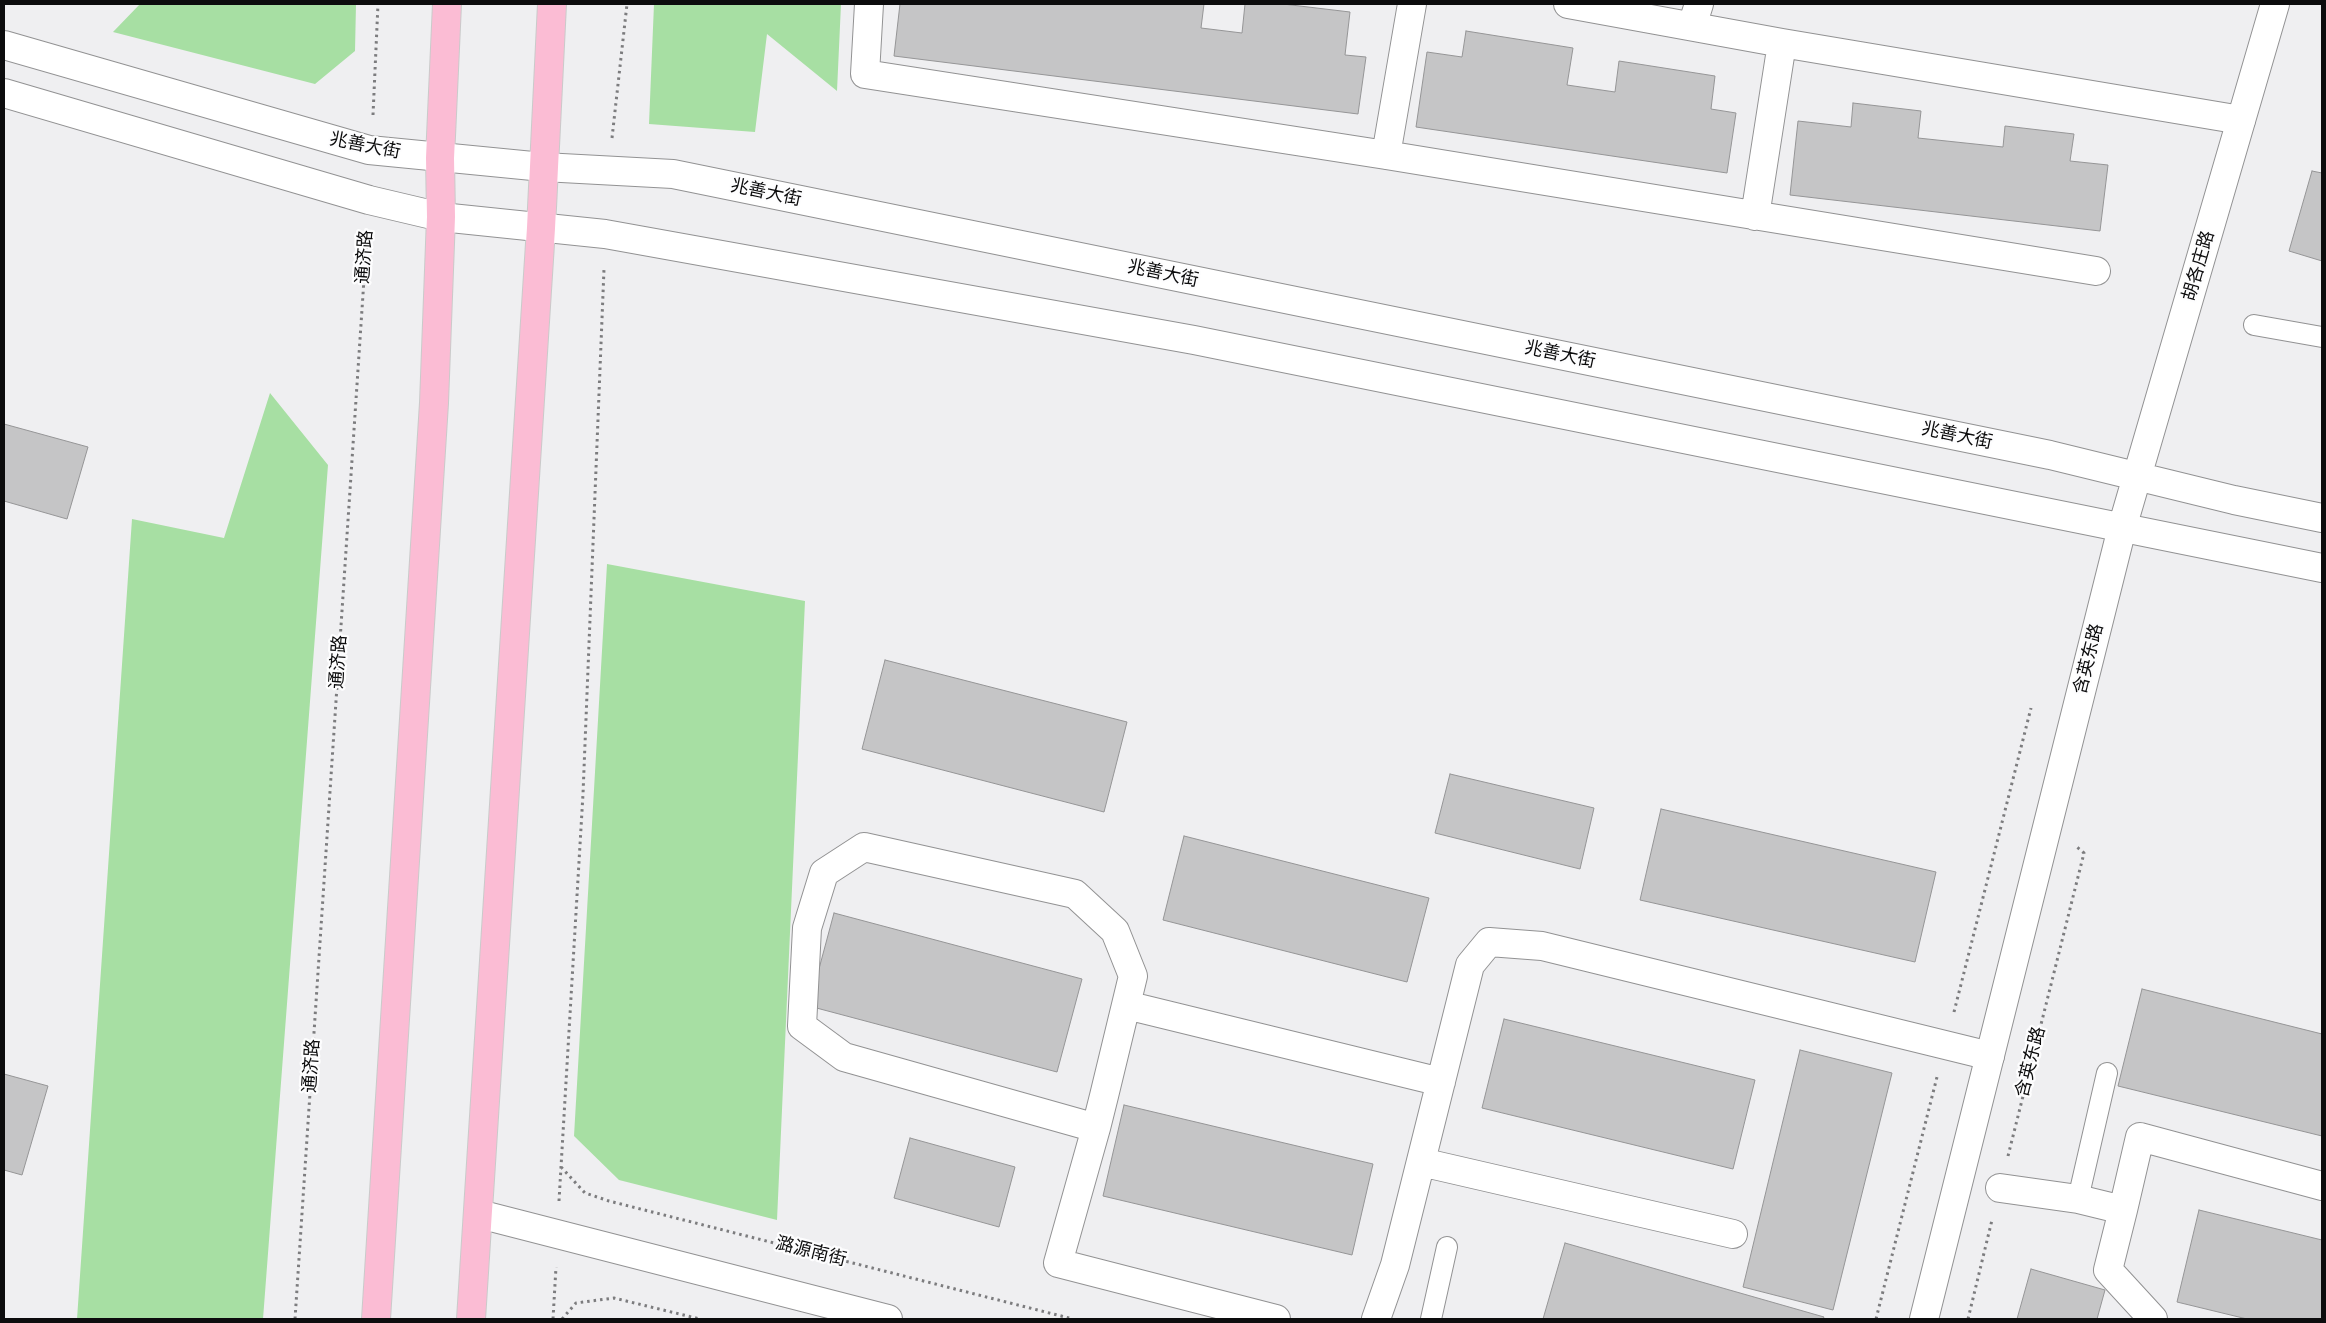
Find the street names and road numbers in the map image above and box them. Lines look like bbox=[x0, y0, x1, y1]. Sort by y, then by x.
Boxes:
street label: 兆善大街 bbox=[328, 129, 402, 163]
street label: 兆善大街 bbox=[729, 175, 803, 211]
street label: 胡各庄路 bbox=[2179, 228, 2219, 304]
street label: 通济路 bbox=[352, 229, 378, 285]
street label: 兆善大街 bbox=[1126, 256, 1200, 292]
street label: 兆善大街 bbox=[1523, 337, 1597, 373]
street label: 兆善大街 bbox=[1920, 418, 1994, 454]
street label: 含英东路 bbox=[2070, 621, 2108, 697]
street label: 通济路 bbox=[326, 634, 352, 690]
street label: 含英东路 bbox=[2012, 1024, 2050, 1100]
street label: 通济路 bbox=[299, 1038, 325, 1094]
street label: 潞源南街 bbox=[773, 1233, 849, 1271]

